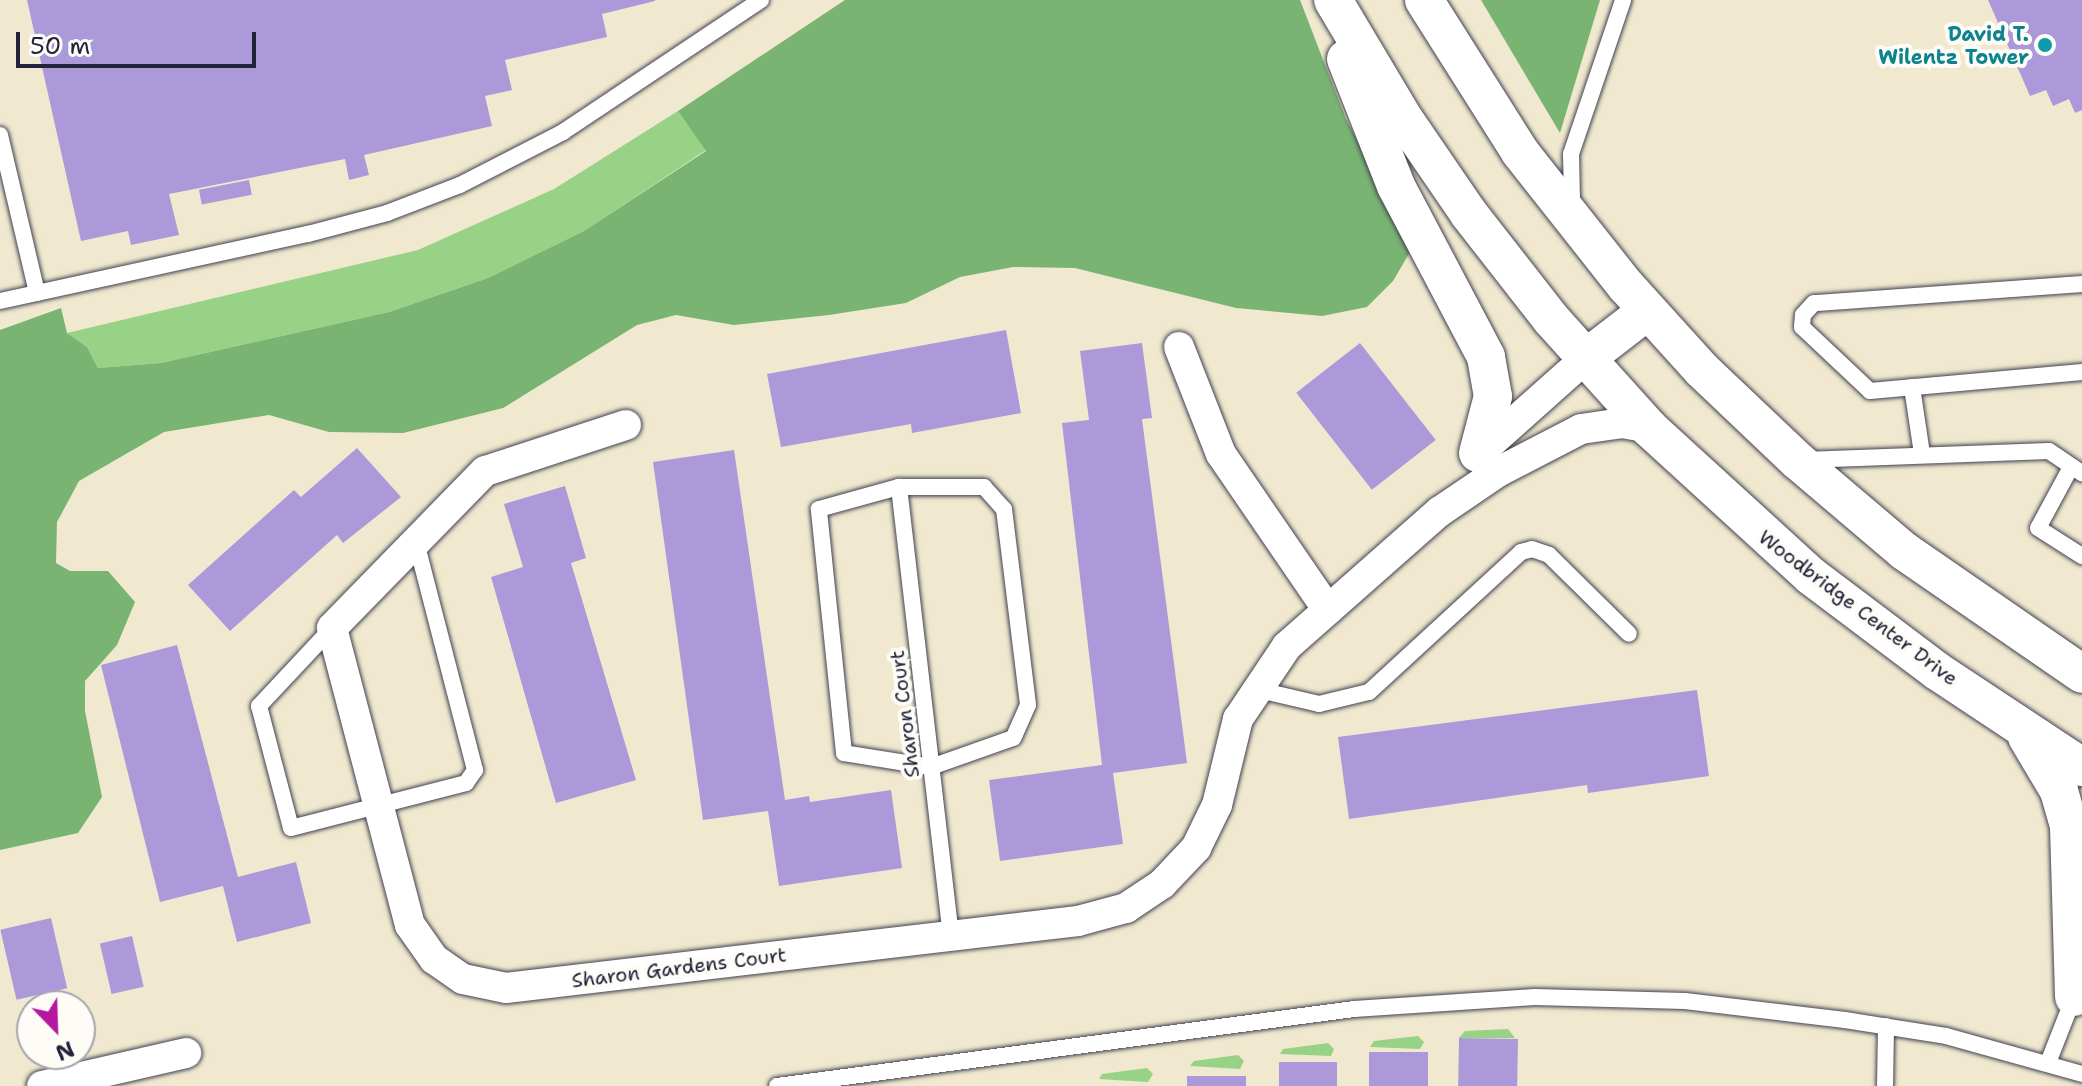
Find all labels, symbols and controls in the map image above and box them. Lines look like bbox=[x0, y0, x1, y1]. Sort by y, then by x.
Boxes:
scale bar bbox=[20, 16, 260, 66]
place label: David T. Wilentz Tower bbox=[1878, 22, 2029, 69]
text: 50 m bbox=[30, 30, 90, 62]
marker: David T. Wilentz Tower bbox=[2036, 36, 2054, 54]
street label: Woodbridge Center Drive bbox=[1754, 525, 1962, 691]
street label: Sharon Court bbox=[885, 649, 925, 779]
street label: Sharon Gardens Court bbox=[570, 943, 788, 993]
north arrow bbox=[16, 990, 96, 1070]
text: N bbox=[51, 1034, 78, 1067]

